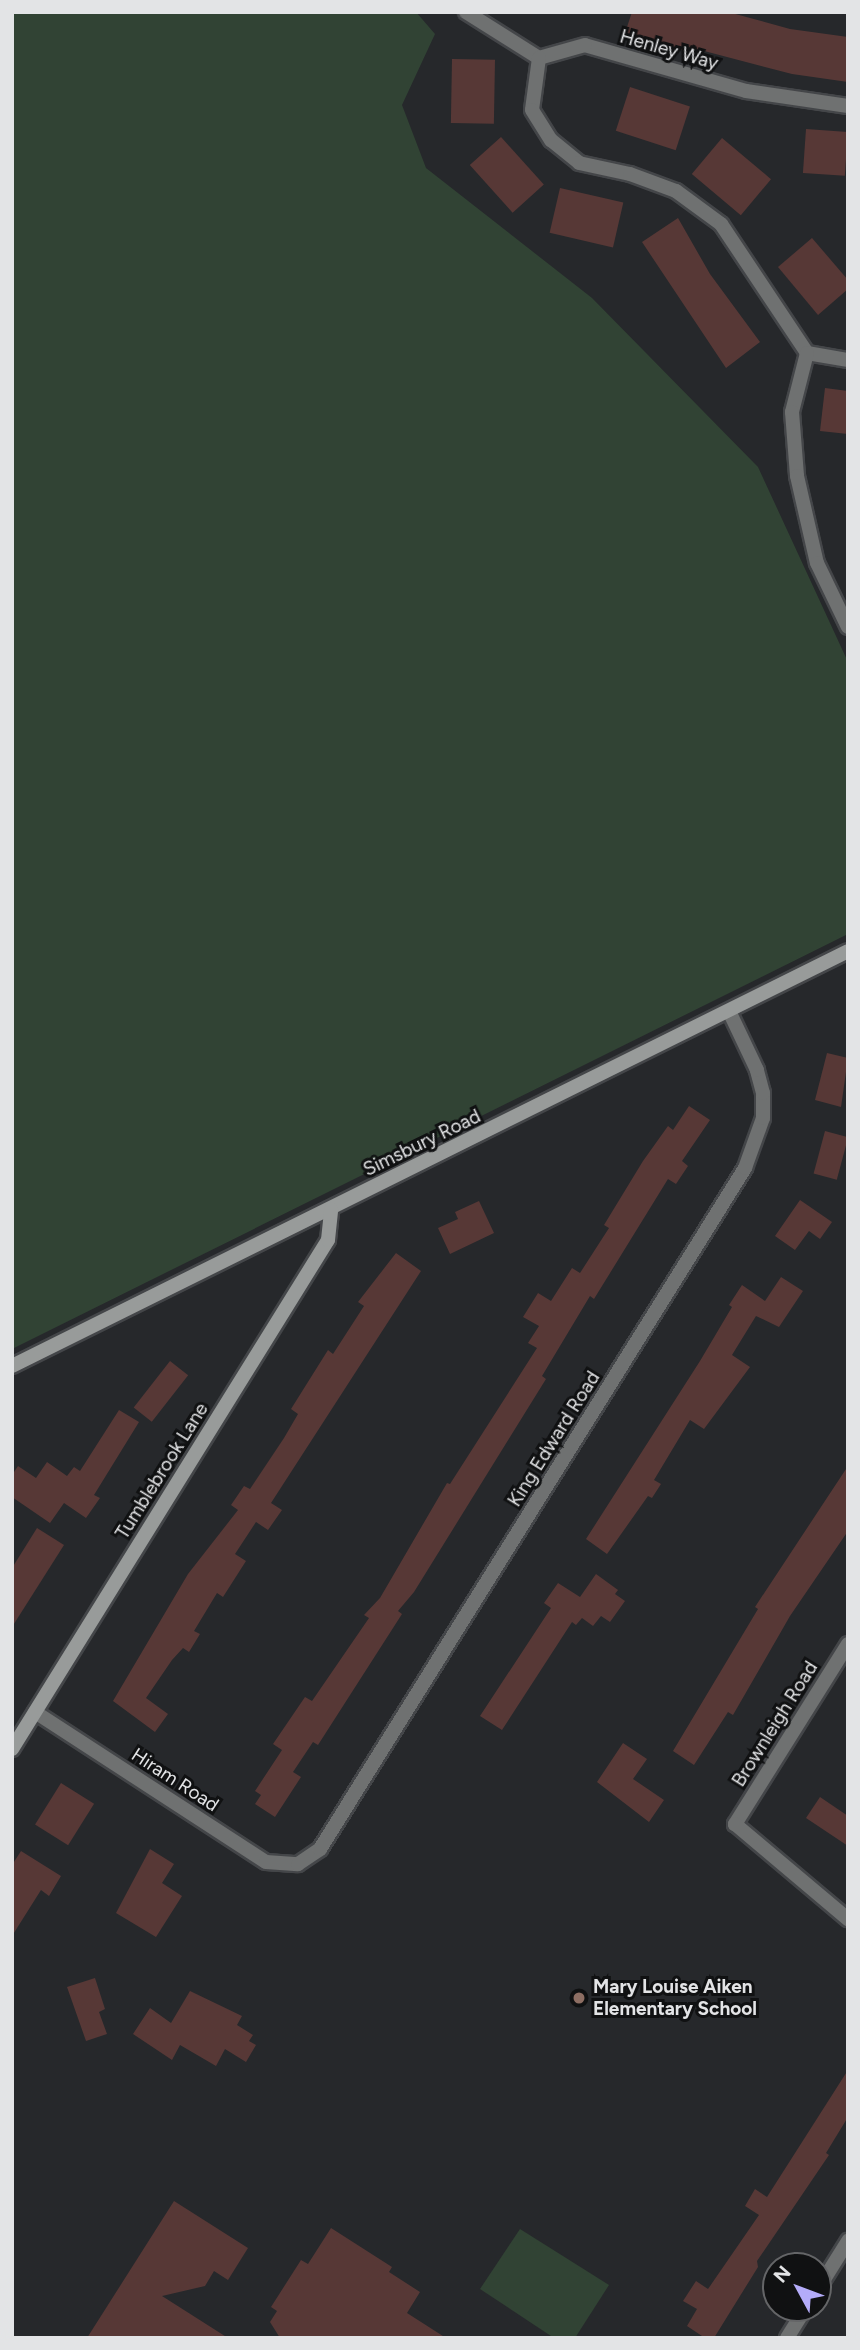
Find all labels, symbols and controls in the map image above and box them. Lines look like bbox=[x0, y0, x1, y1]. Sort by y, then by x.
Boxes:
street label: Henley Way bbox=[617, 25, 721, 75]
street label: Simsbury Road bbox=[360, 1105, 484, 1181]
street label: King Edward Road bbox=[503, 1367, 605, 1511]
street label: Tumblebrook Lane bbox=[111, 1399, 213, 1543]
street label: Brownleigh Road bbox=[727, 1657, 823, 1791]
street label: Hiram Road bbox=[127, 1743, 223, 1817]
place label: Mary Louise Aiken Elementary School bbox=[593, 1976, 757, 2020]
marker: Mary Louise Aiken Elementary School bbox=[571, 1990, 587, 2006]
north arrow bbox=[762, 2252, 832, 2322]
text: N bbox=[769, 2261, 796, 2287]

